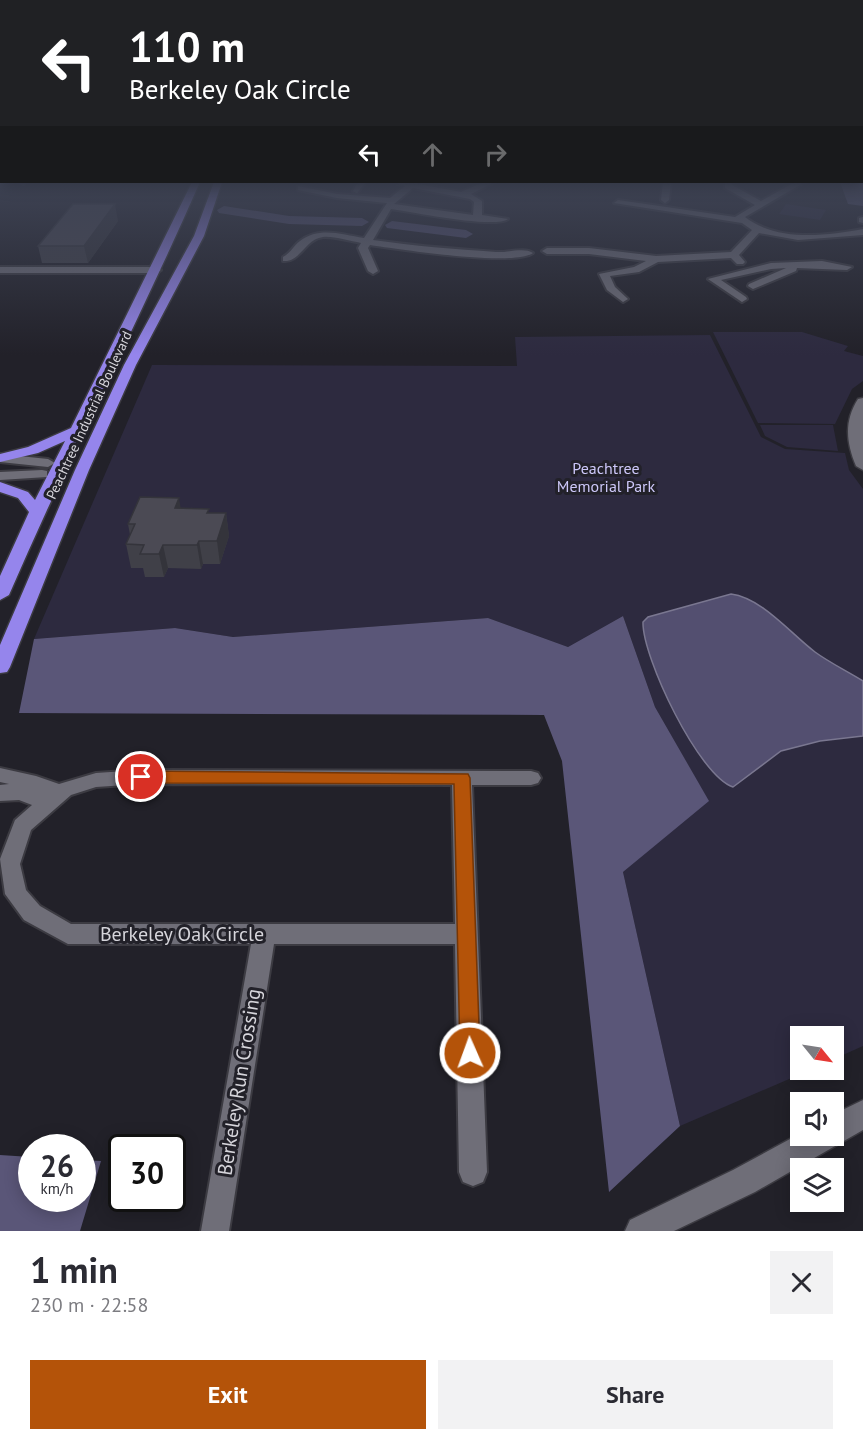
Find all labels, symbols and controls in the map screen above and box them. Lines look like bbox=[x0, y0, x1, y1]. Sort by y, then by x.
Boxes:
text: 110 m bbox=[129, 19, 245, 74]
icon: left bbox=[30, 24, 108, 102]
text: Berkeley Oak Circle bbox=[129, 72, 351, 106]
icon: left bbox=[353, 138, 386, 171]
icon: ahead bbox=[416, 138, 449, 171]
icon: right bbox=[479, 138, 512, 171]
street label: Peachtree Industrial Boulevard bbox=[42, 328, 136, 502]
park label: Peachtree Memorial Park bbox=[557, 458, 656, 496]
pin bbox=[115, 751, 166, 802]
icon: arrive bbox=[124, 760, 157, 793]
street label: Berkeley Oak Circle bbox=[100, 921, 264, 947]
street label: Berkeley Run Crossing bbox=[211, 987, 267, 1177]
position arrow bbox=[438, 1021, 502, 1085]
north arrow bbox=[790, 1026, 844, 1080]
map controls bbox=[790, 1026, 844, 1212]
button: sound bbox=[790, 1092, 844, 1146]
speed limit sign: 30 bbox=[108, 1134, 186, 1212]
text: 26 bbox=[40, 1146, 74, 1185]
button: layers bbox=[790, 1158, 844, 1212]
text: km/h bbox=[41, 1179, 73, 1198]
text: 1 min bbox=[30, 1246, 118, 1293]
button: close bbox=[770, 1251, 833, 1314]
text: 230 m · 22:58 bbox=[30, 1292, 148, 1318]
button: Exit bbox=[30, 1360, 426, 1429]
button: Share bbox=[438, 1360, 833, 1429]

